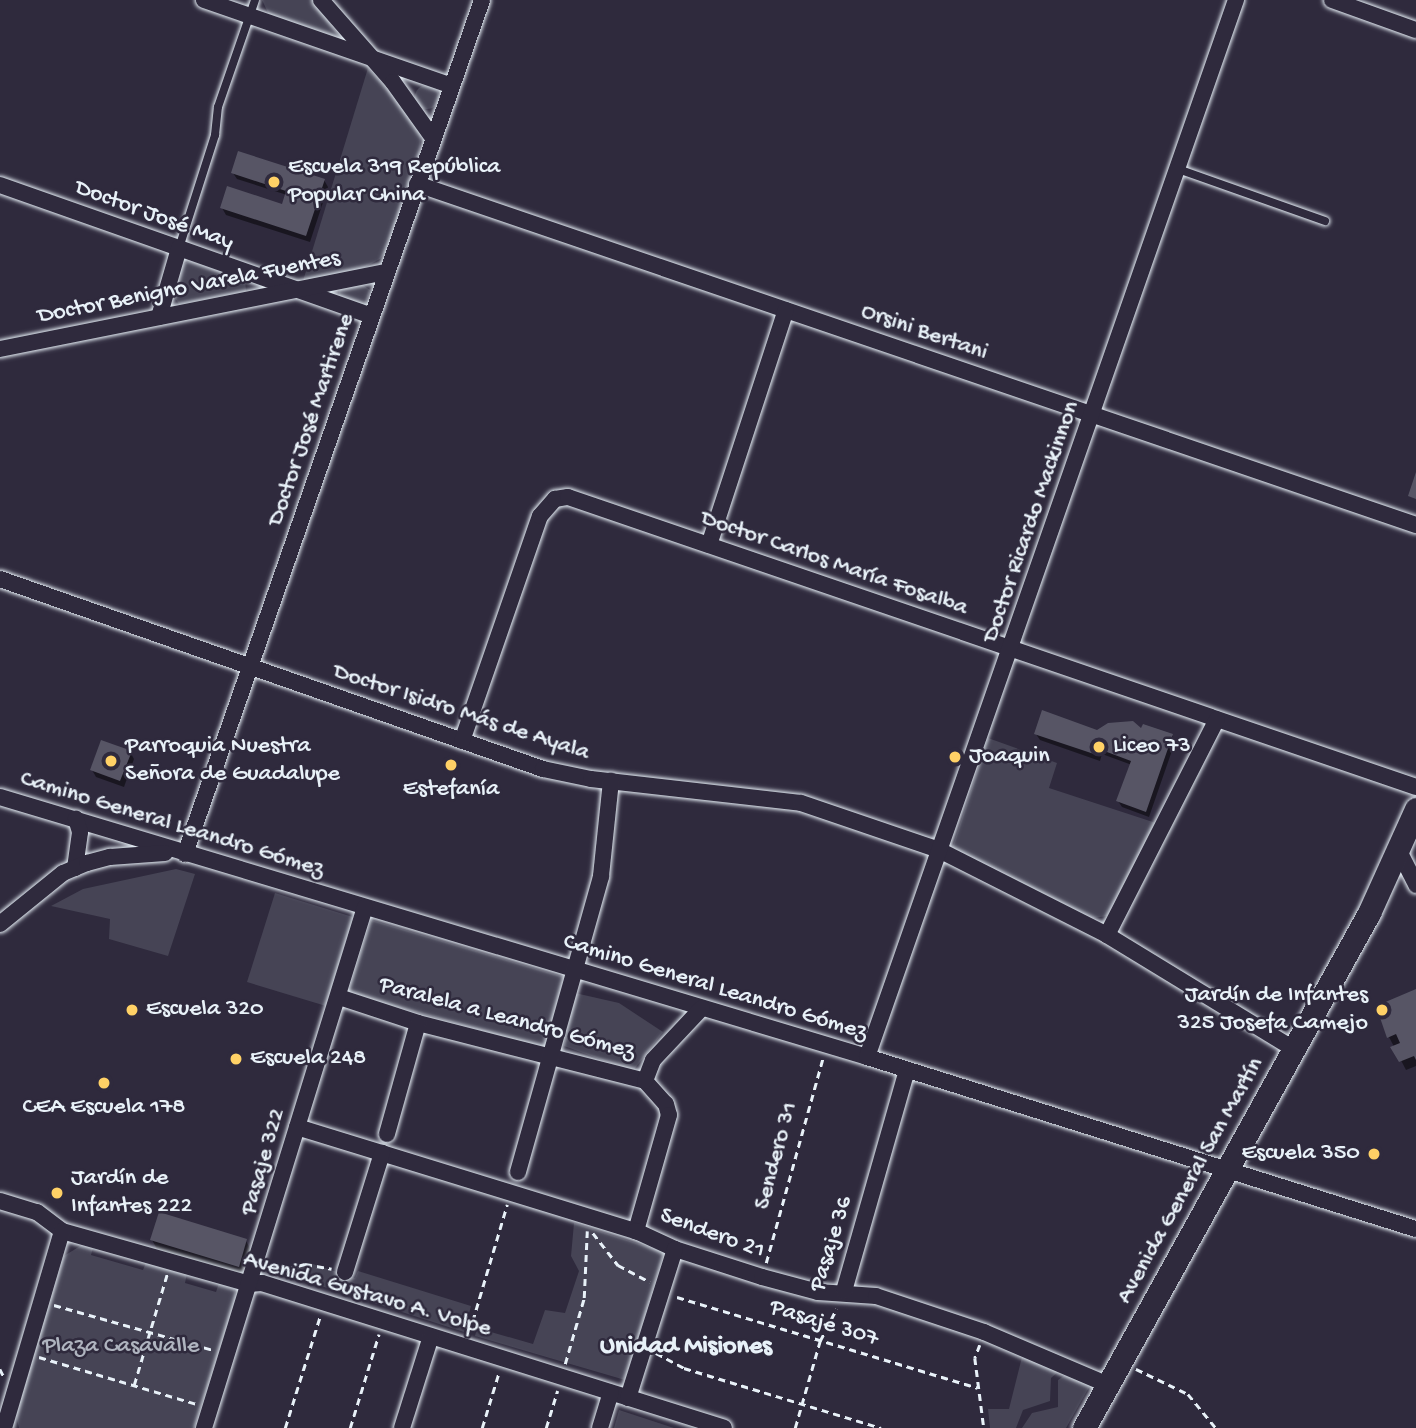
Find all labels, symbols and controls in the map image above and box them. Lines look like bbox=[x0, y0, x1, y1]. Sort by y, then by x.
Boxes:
place label: Escuela 319 República Popular China bbox=[288, 154, 500, 210]
street label: Doctor José May bbox=[71, 174, 237, 258]
marker: Escuela 319 República Popular China bbox=[266, 174, 282, 190]
street label: Doctor Benigno Varela Fuentes bbox=[35, 245, 343, 331]
street label: Orsini Bertani bbox=[857, 298, 991, 368]
street label: Doctor José Martirene bbox=[262, 310, 362, 530]
street label: Doctor Ricardo Mackinnon bbox=[977, 398, 1087, 646]
street label: Doctor Carlos María Fosalba bbox=[697, 505, 971, 623]
street label: Doctor Isidro Más de Ayala bbox=[329, 658, 593, 768]
place label: Parroquia Nuestra Señora de Guadalupe bbox=[125, 733, 340, 789]
place label: Liceo 73 bbox=[1113, 733, 1191, 761]
marker: Liceo 73 bbox=[1091, 739, 1107, 755]
place label: Joaquin bbox=[969, 743, 1050, 771]
marker: Joaquin bbox=[947, 749, 963, 765]
marker: Parroquia Nuestra Señora de Guadalupe bbox=[103, 753, 119, 769]
marker: Estefanía bbox=[443, 757, 459, 773]
street label: Camino General Leandro Gómez bbox=[16, 765, 328, 885]
place label: Estefanía bbox=[403, 776, 499, 804]
street label: Camino General Leandro Gómez bbox=[559, 928, 871, 1048]
street label: Paralela a Leandro Gómez bbox=[376, 971, 638, 1067]
place label: Jardín de Infantes 325 Josefa Camejo bbox=[1178, 982, 1368, 1038]
place label: Escuela 320 bbox=[146, 996, 264, 1024]
marker: Escuela 320 bbox=[124, 1002, 140, 1018]
marker: Jardín de Infantes 325 Josefa Camejo bbox=[1374, 1002, 1390, 1018]
place label: Escuela 248 bbox=[250, 1045, 366, 1073]
marker: Escuela 248 bbox=[228, 1051, 244, 1067]
street label: Avenida General San Martín bbox=[1111, 1053, 1271, 1309]
marker: CEA Escuela 178 bbox=[96, 1075, 112, 1091]
place label: CEA Escuela 178 bbox=[22, 1094, 186, 1122]
street label: Sendero 31 bbox=[749, 1099, 805, 1213]
street label: Pasaje 322 bbox=[235, 1105, 293, 1219]
place label: Escuela 350 bbox=[1241, 1140, 1360, 1168]
marker: Escuela 350 bbox=[1366, 1146, 1382, 1162]
place label: Jardín de Infantes 222 bbox=[71, 1165, 192, 1221]
marker: Jardín de Infantes 222 bbox=[49, 1185, 65, 1201]
street label: Pasaje 36 bbox=[804, 1193, 860, 1295]
street label: Sendero 21 bbox=[656, 1202, 768, 1266]
street label: Avenida Gustavo A. Volpe bbox=[240, 1246, 494, 1344]
street label: Pasaje 307 bbox=[766, 1294, 882, 1354]
district label: Unidad Misiones bbox=[600, 1332, 772, 1364]
park label: Plaza Casavalle bbox=[43, 1333, 199, 1361]

